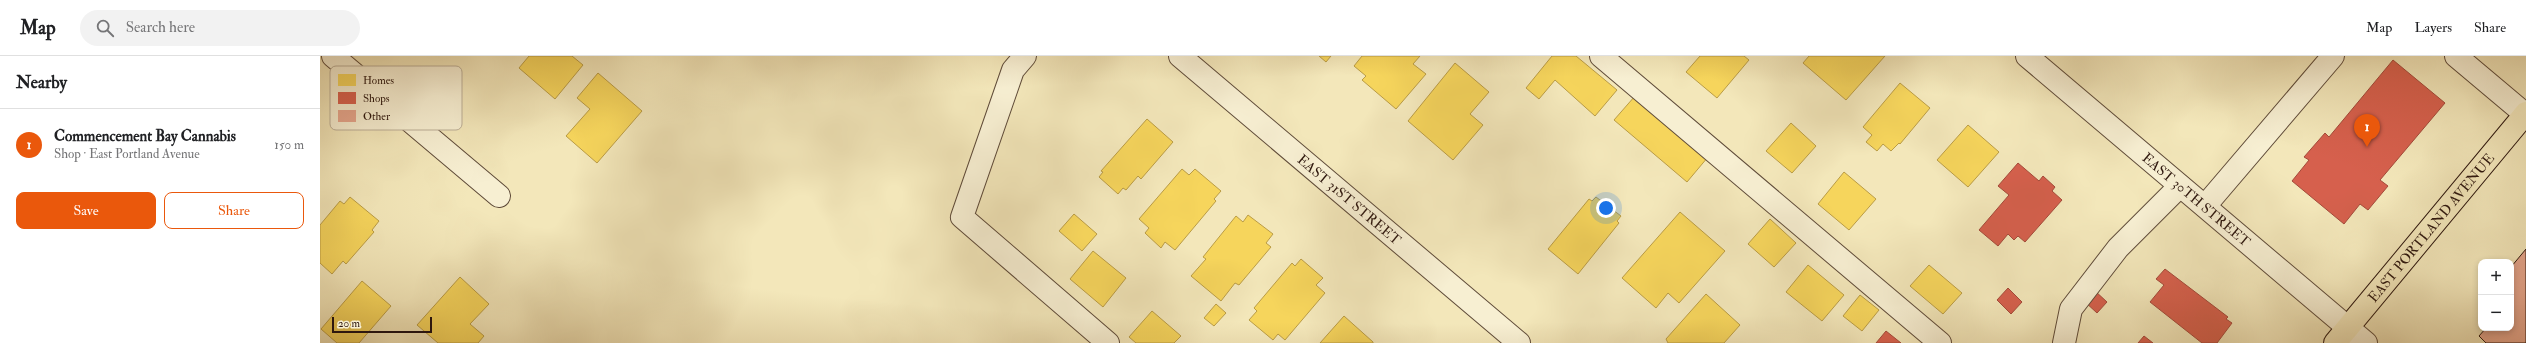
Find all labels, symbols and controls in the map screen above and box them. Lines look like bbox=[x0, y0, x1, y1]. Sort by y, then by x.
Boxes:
search box bbox=[80, 10, 360, 46]
text: Map bbox=[20, 16, 56, 40]
icon: search bbox=[94, 17, 116, 39]
text: Search here bbox=[126, 18, 195, 37]
text: Map bbox=[2366, 19, 2392, 36]
text: Layers bbox=[2414, 19, 2452, 36]
text: Share bbox=[2474, 19, 2506, 36]
legend bbox=[330, 66, 462, 130]
text: Nearby bbox=[16, 72, 67, 93]
text: Homes bbox=[363, 74, 394, 87]
text: Shops bbox=[363, 92, 390, 106]
text: Other bbox=[363, 110, 391, 123]
pin: 1 bbox=[2354, 114, 2380, 147]
text: Commencement Bay Cannabis bbox=[54, 127, 236, 146]
text: 1 bbox=[27, 137, 31, 153]
text: 150 m bbox=[274, 137, 304, 153]
text: Shop · East Portland Avenue bbox=[54, 146, 200, 162]
street label: EAST 30TH STREET bbox=[2139, 149, 2254, 251]
street label: EAST PORTLAND AVENUE bbox=[2365, 150, 2498, 306]
street label: EAST 31ST STREET bbox=[1294, 151, 1405, 249]
button: Save bbox=[16, 192, 156, 229]
button: Share bbox=[164, 192, 304, 229]
your location bbox=[1596, 198, 1616, 218]
map controls bbox=[2478, 259, 2514, 331]
button: + bbox=[2478, 259, 2514, 295]
button: − bbox=[2478, 295, 2514, 331]
scale bar bbox=[332, 315, 432, 334]
text: 20 m bbox=[338, 317, 360, 330]

